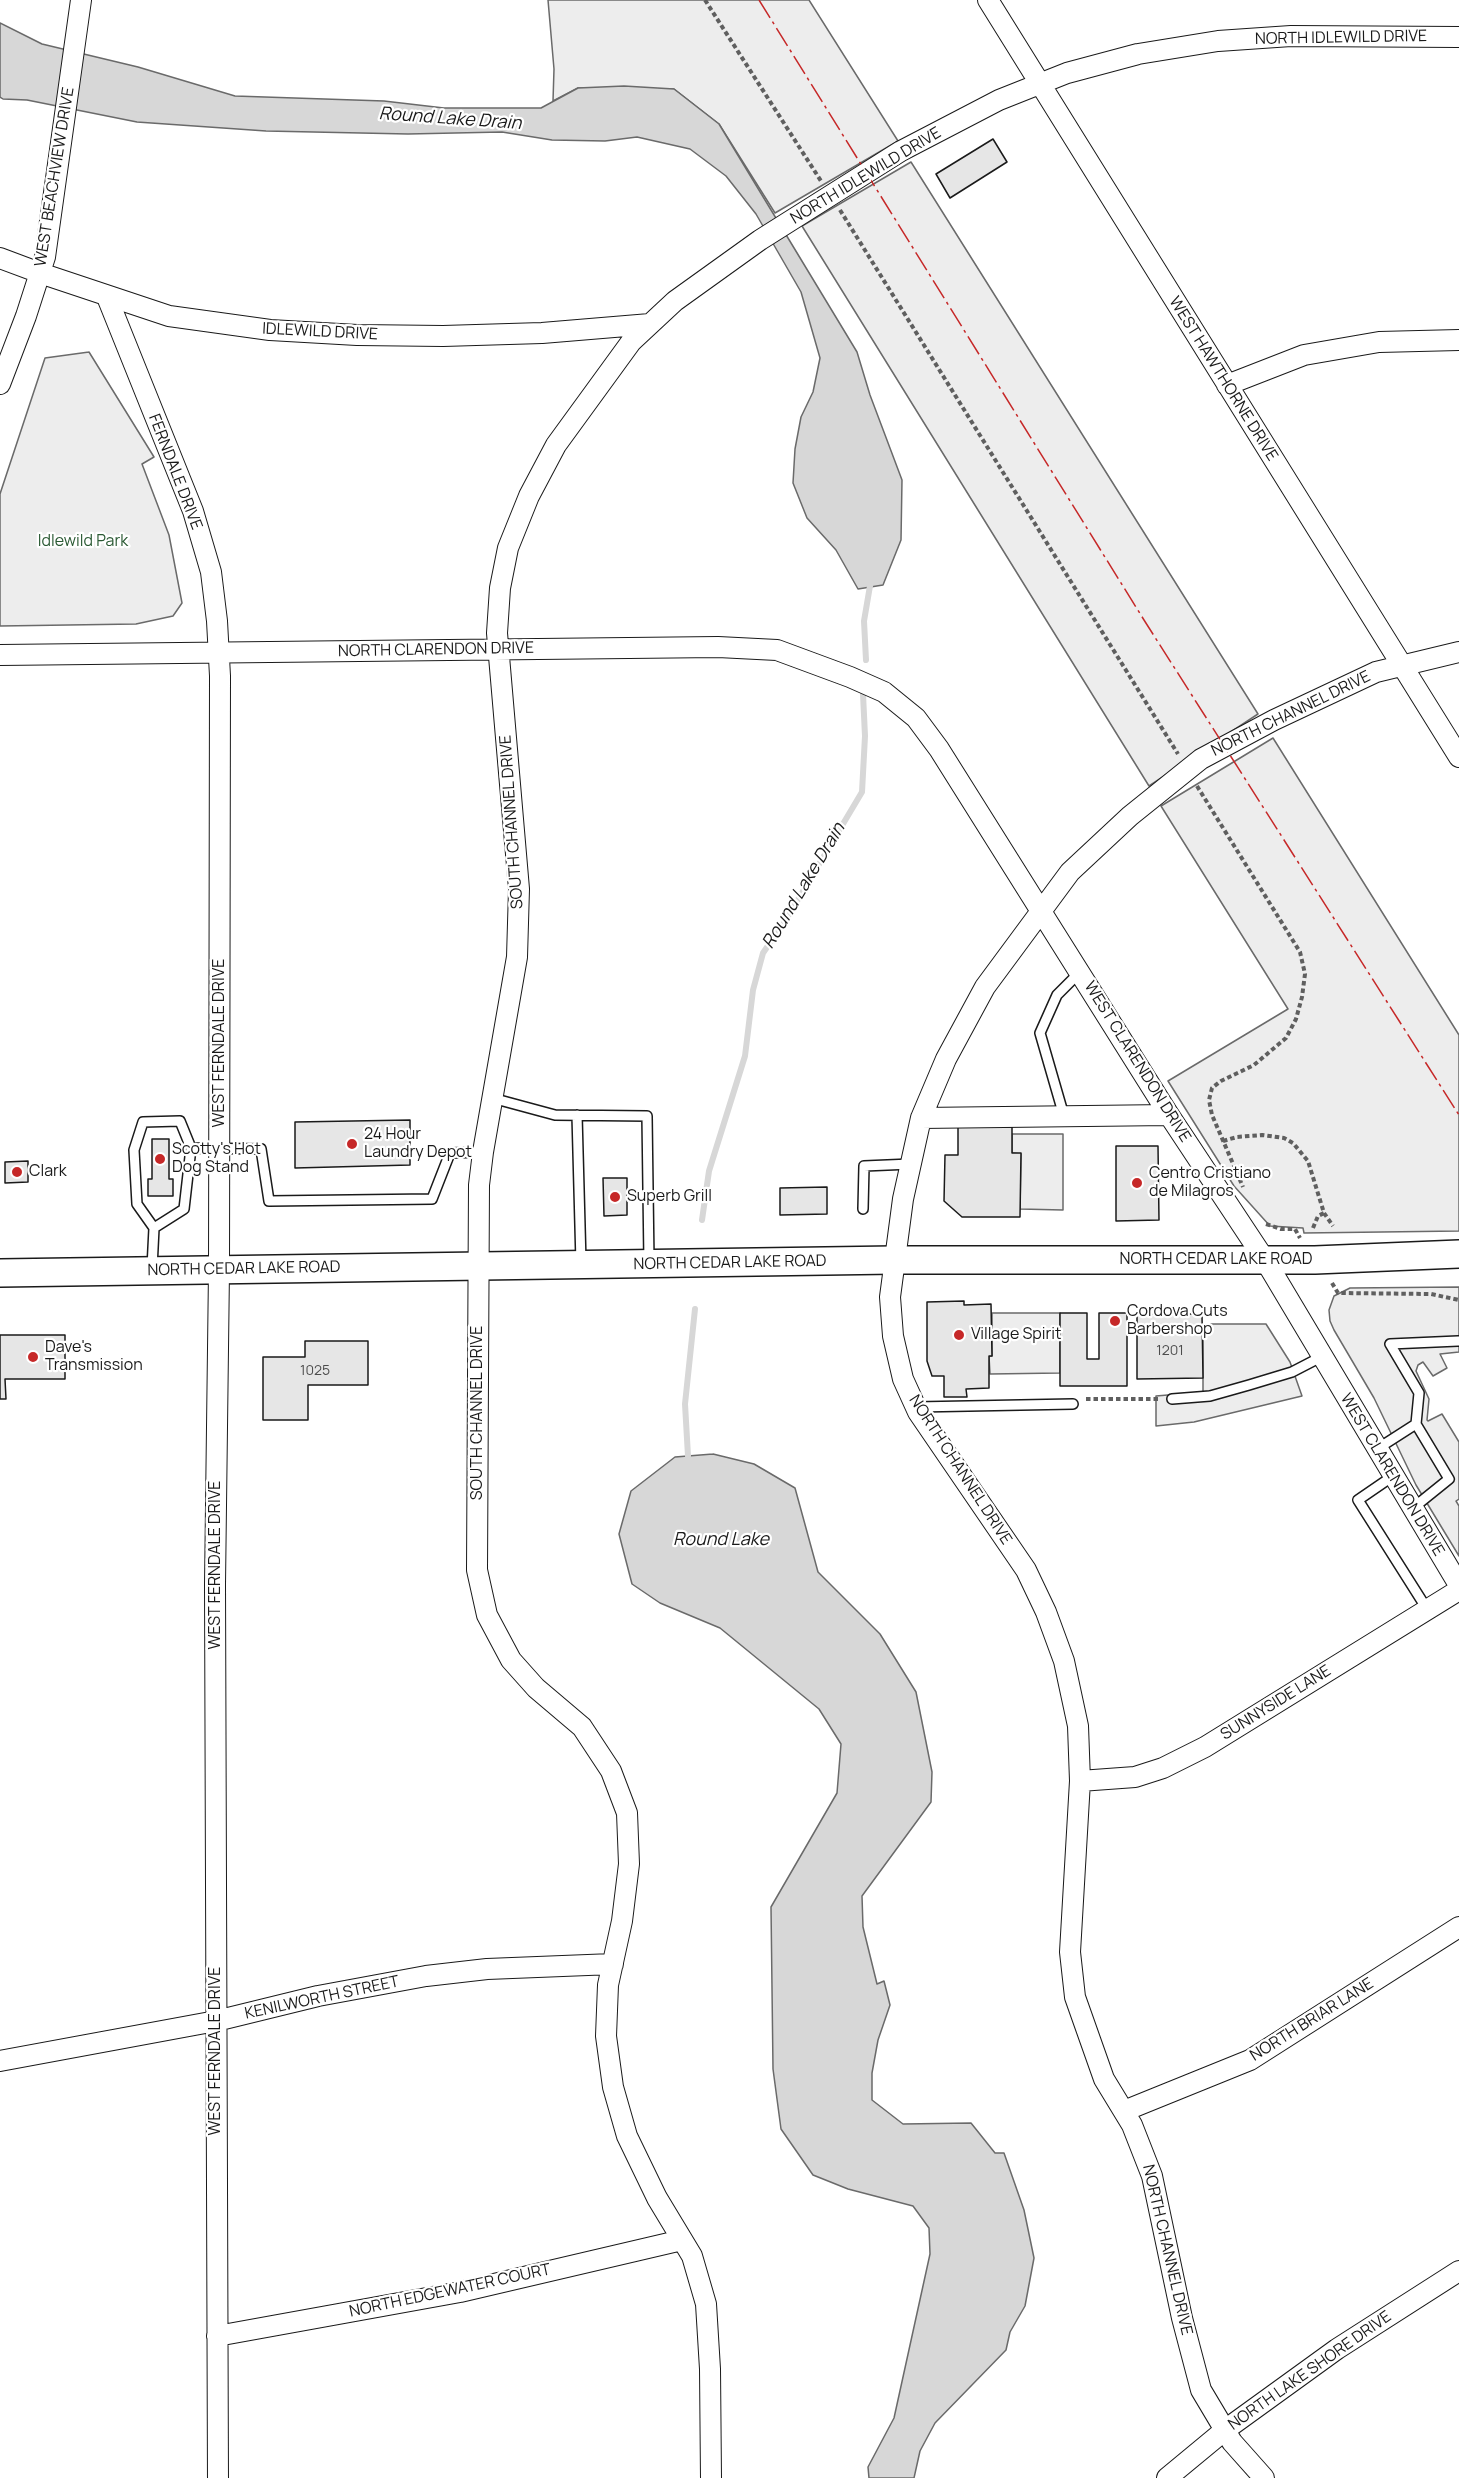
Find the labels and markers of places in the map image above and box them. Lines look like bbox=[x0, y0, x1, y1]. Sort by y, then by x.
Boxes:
place label: 24 Hour Laundry Depot bbox=[364, 1125, 472, 1163]
marker: 24 Hour Laundry Depot bbox=[345, 1137, 359, 1151]
place label: Scotty's Hot Dog Stand bbox=[172, 1140, 261, 1178]
marker: Scotty's Hot Dog Stand bbox=[153, 1152, 167, 1166]
place label: Clark bbox=[29, 1162, 67, 1182]
place label: Centro Cristiano de Milagros bbox=[1149, 1164, 1271, 1202]
marker: Clark bbox=[10, 1165, 24, 1179]
marker: Centro Cristiano de Milagros bbox=[1130, 1176, 1144, 1190]
place label: Superb Grill bbox=[627, 1187, 712, 1207]
marker: Superb Grill bbox=[608, 1190, 622, 1204]
place label: Cordova Cuts Barbershop bbox=[1127, 1302, 1228, 1340]
marker: Cordova Cuts Barbershop bbox=[1108, 1314, 1122, 1328]
place label: Village Spirit bbox=[971, 1325, 1061, 1345]
marker: Village Spirit bbox=[952, 1328, 966, 1342]
place label: Dave's Transmission bbox=[45, 1338, 143, 1376]
marker: Dave's Transmission bbox=[26, 1350, 40, 1364]

